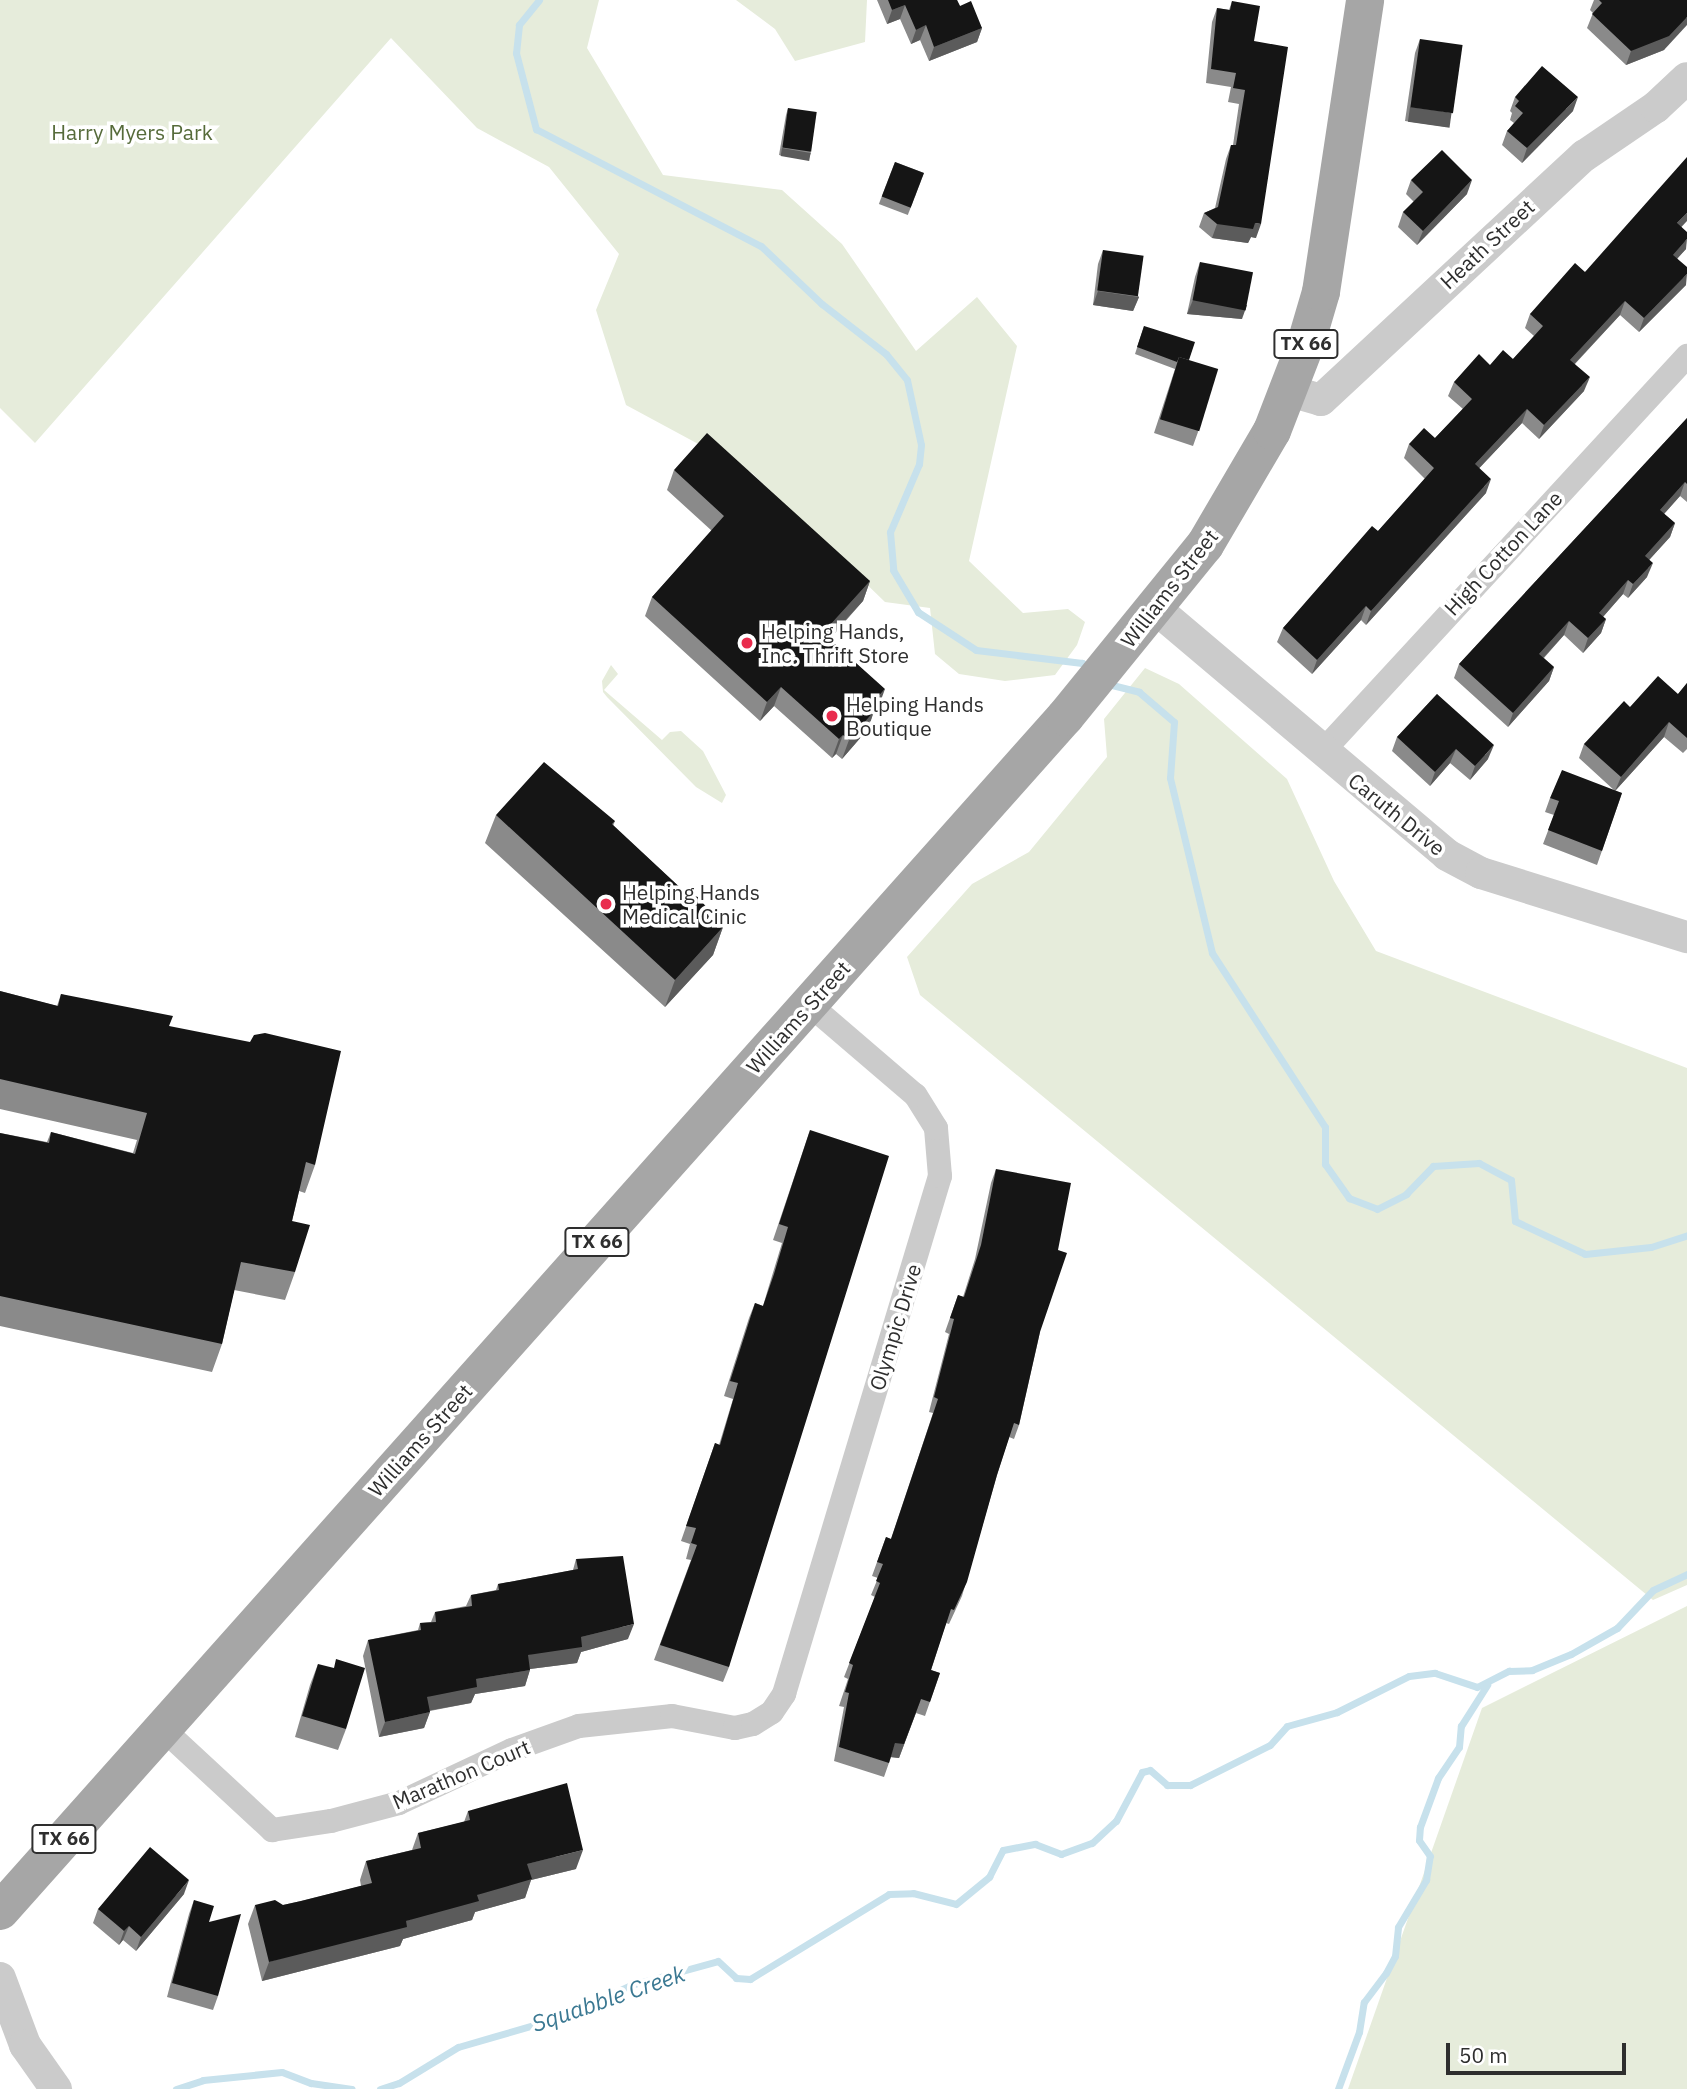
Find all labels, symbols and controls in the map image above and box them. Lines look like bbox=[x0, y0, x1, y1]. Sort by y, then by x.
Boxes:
park label: Harry Myers Park bbox=[51, 119, 213, 145]
street label: Heath Street bbox=[1435, 194, 1539, 294]
road number: TX 66 bbox=[1273, 328, 1339, 360]
street label: High Cotton Lane bbox=[1439, 485, 1567, 621]
street label: Williams Street bbox=[1115, 524, 1223, 652]
place label: Helping Hands, Inc. Thrift Store bbox=[761, 618, 909, 668]
marker: Helping Hands, Inc. Thrift Store bbox=[739, 635, 755, 651]
place label: Helping Hands Boutique bbox=[846, 691, 984, 741]
marker: Helping Hands Boutique bbox=[824, 708, 840, 724]
street label: Caruth Drive bbox=[1344, 767, 1450, 861]
place label: Helping Hands Medical Cinic bbox=[622, 879, 760, 929]
marker: Helping Hands Medical Cinic bbox=[596, 894, 616, 914]
street label: Williams Street bbox=[741, 955, 855, 1079]
road number: TX 66 bbox=[564, 1226, 630, 1258]
street label: Olympic Drive bbox=[864, 1261, 926, 1393]
street label: Williams Street bbox=[363, 1378, 477, 1502]
street label: Marathon Court bbox=[388, 1734, 534, 1814]
road number: TX 66 bbox=[31, 1824, 97, 1854]
water label: Squabble Creek bbox=[528, 1959, 688, 2037]
scale bar bbox=[1449, 2030, 1629, 2074]
text: 50 m bbox=[1459, 2041, 1508, 2069]

